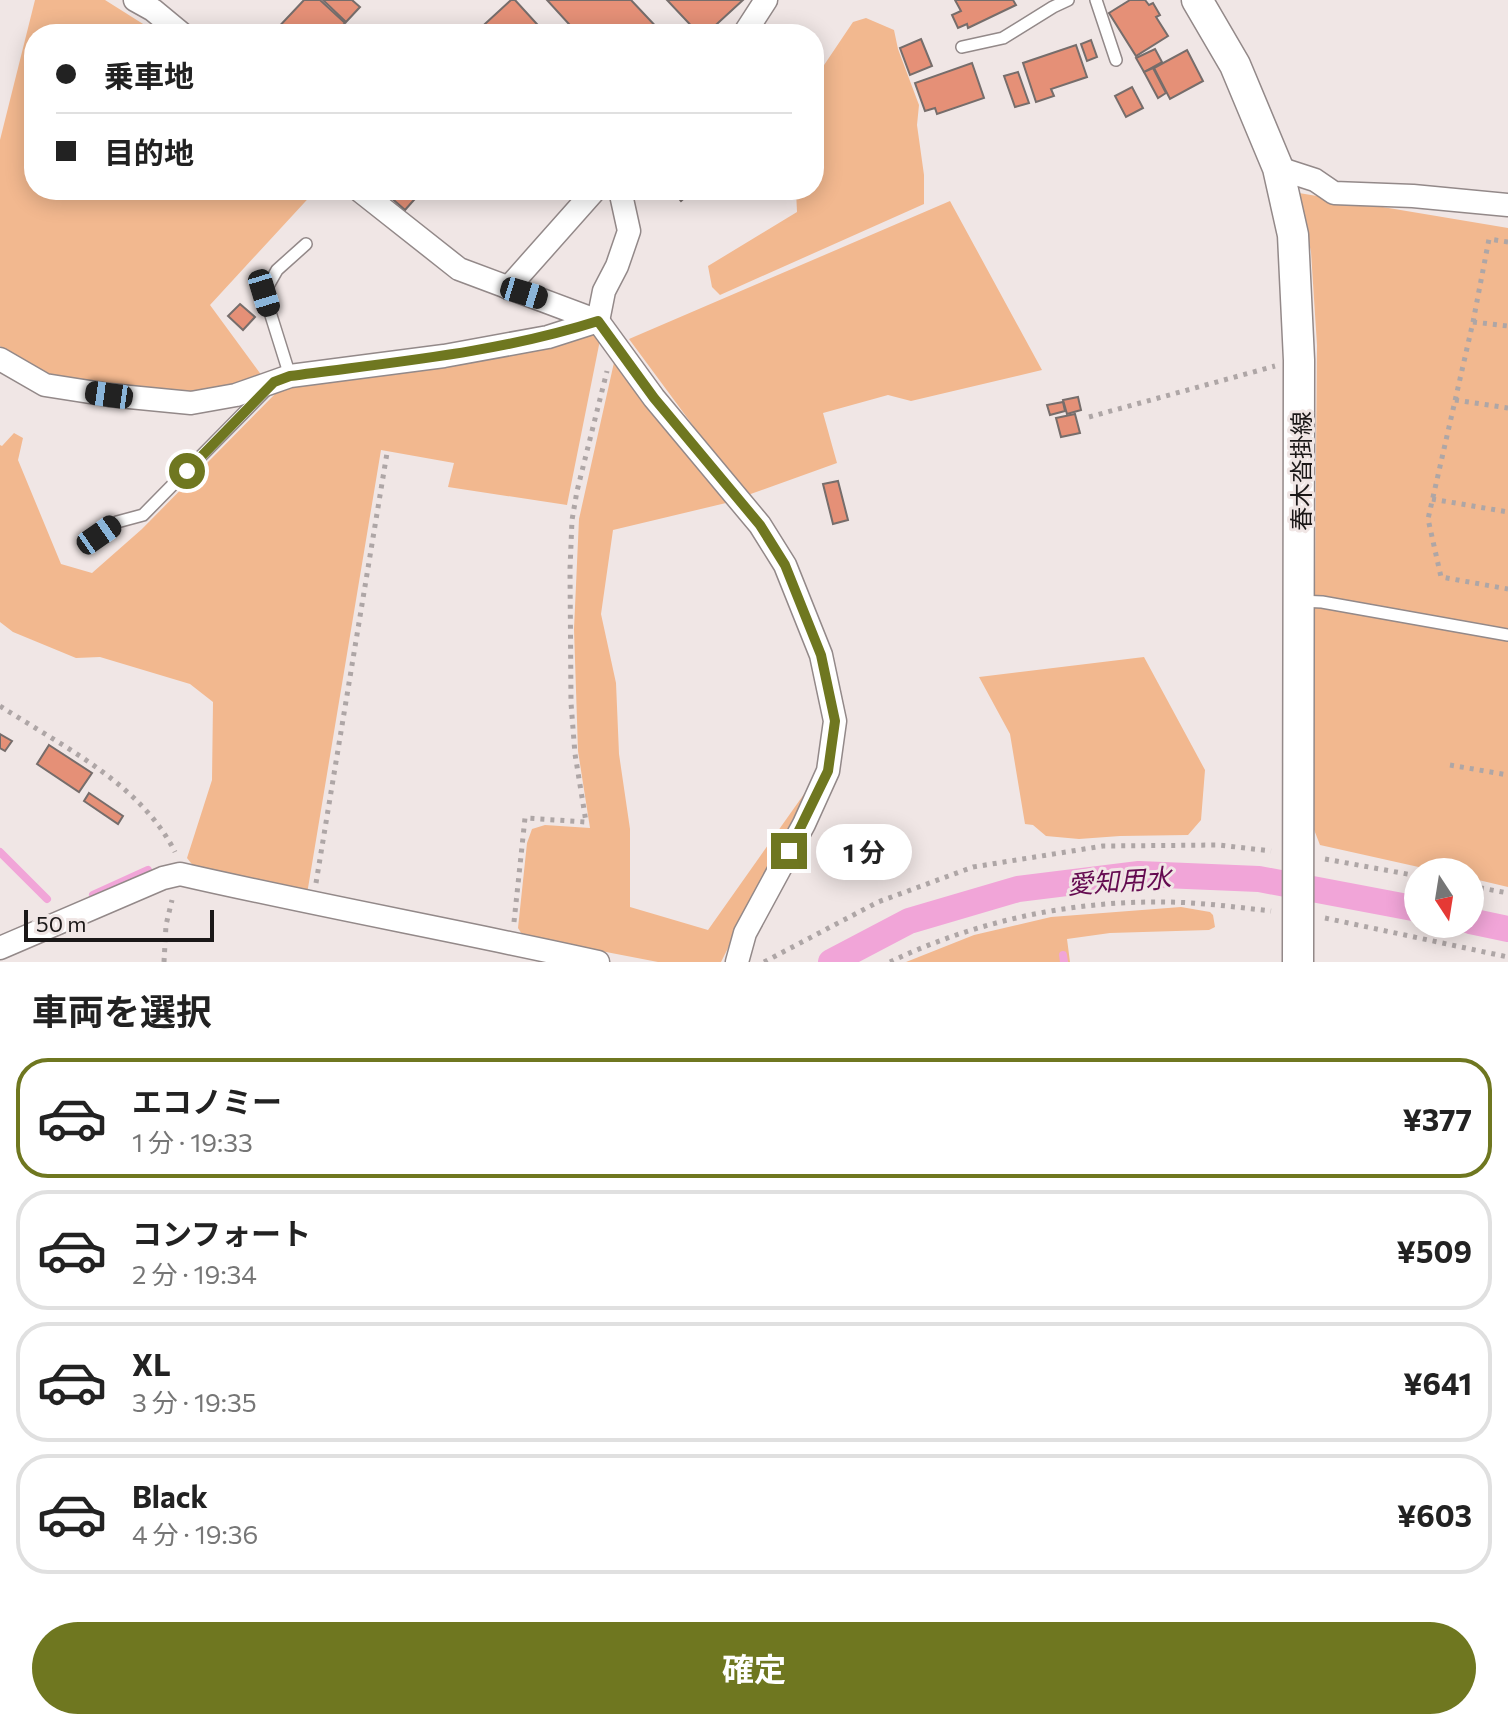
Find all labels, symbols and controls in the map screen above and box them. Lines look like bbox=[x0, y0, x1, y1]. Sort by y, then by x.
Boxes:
text: 乗車地 bbox=[104, 56, 194, 93]
text: 目的地 bbox=[104, 133, 194, 170]
car bbox=[246, 267, 282, 319]
car bbox=[498, 275, 550, 311]
car bbox=[84, 380, 134, 410]
street label: 春木沓掛線 bbox=[1286, 411, 1315, 531]
route start bbox=[169, 453, 205, 489]
car bbox=[72, 511, 126, 559]
callout: 1 分 bbox=[817, 823, 913, 879]
route end bbox=[771, 833, 807, 869]
text: 1 分 bbox=[843, 836, 885, 867]
north arrow bbox=[1404, 858, 1484, 938]
map controls bbox=[1404, 858, 1484, 938]
water label: 愛知用水 bbox=[1066, 861, 1175, 899]
scale bar bbox=[24, 906, 214, 942]
text: 50 m bbox=[36, 910, 86, 937]
text: 車両を選択 bbox=[32, 988, 212, 1032]
icon: car bbox=[36, 1082, 108, 1154]
text: エコノミー bbox=[132, 1082, 282, 1119]
text: ¥377 bbox=[1403, 1100, 1472, 1137]
text: 1 分 · 19:33 bbox=[132, 1126, 253, 1157]
icon: car bbox=[36, 1214, 108, 1286]
text: コンフォート bbox=[132, 1214, 311, 1251]
text: ¥509 bbox=[1397, 1232, 1472, 1269]
text: 2 分 · 19:34 bbox=[132, 1258, 257, 1289]
text: XL bbox=[132, 1345, 171, 1382]
icon: car bbox=[36, 1346, 108, 1418]
text: ¥641 bbox=[1403, 1364, 1472, 1401]
text: 3 分 · 19:35 bbox=[132, 1386, 257, 1417]
text: Black bbox=[132, 1477, 208, 1514]
icon: car bbox=[36, 1478, 108, 1550]
text: ¥603 bbox=[1397, 1496, 1472, 1533]
text: 4 分 · 19:36 bbox=[132, 1518, 258, 1549]
button: 確定 bbox=[32, 1622, 1476, 1714]

